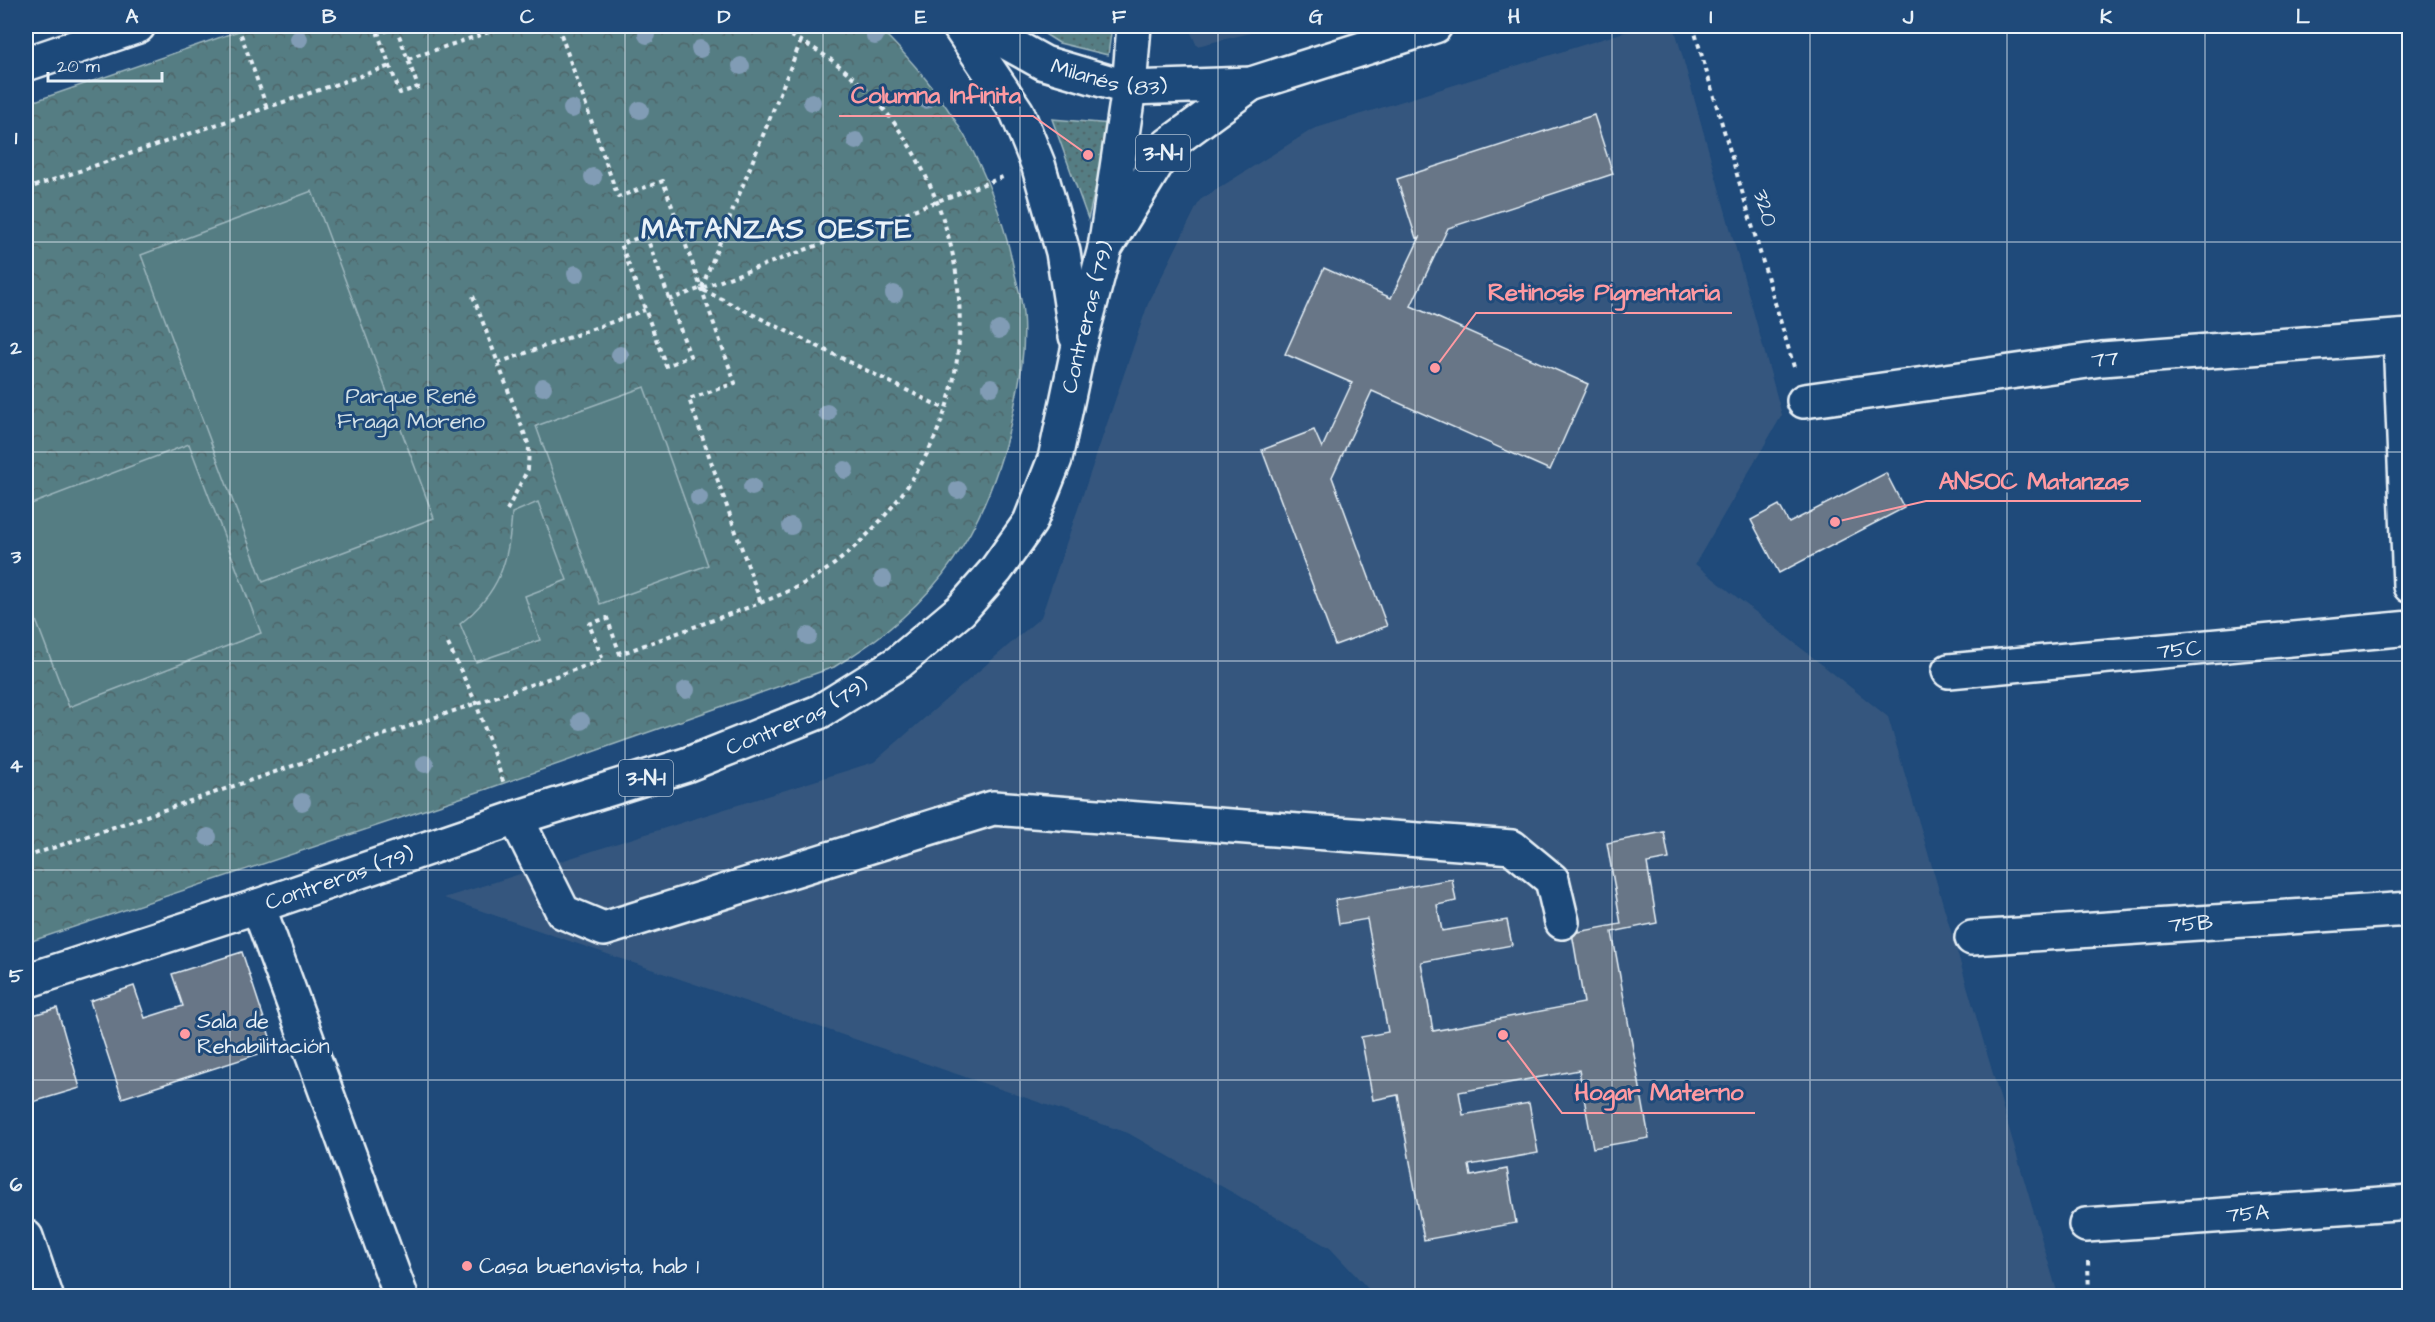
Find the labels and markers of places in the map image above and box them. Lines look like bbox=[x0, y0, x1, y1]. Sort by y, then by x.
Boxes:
callout: Columna Infinita bbox=[839, 74, 1033, 116]
callout: Retinosis Pigmentaria bbox=[1476, 271, 1732, 313]
callout: ANSOC Matanzas bbox=[1926, 459, 2141, 501]
place label: Sala de Rehabilitación bbox=[197, 1006, 330, 1062]
marker: Sala de Rehabilitación bbox=[178, 1027, 192, 1041]
callout: Hogar Materno bbox=[1562, 1071, 1755, 1113]
place label: Casa buenavista, hab 1 bbox=[479, 1251, 699, 1282]
marker: Casa buenavista, hab 1 bbox=[460, 1259, 474, 1273]

